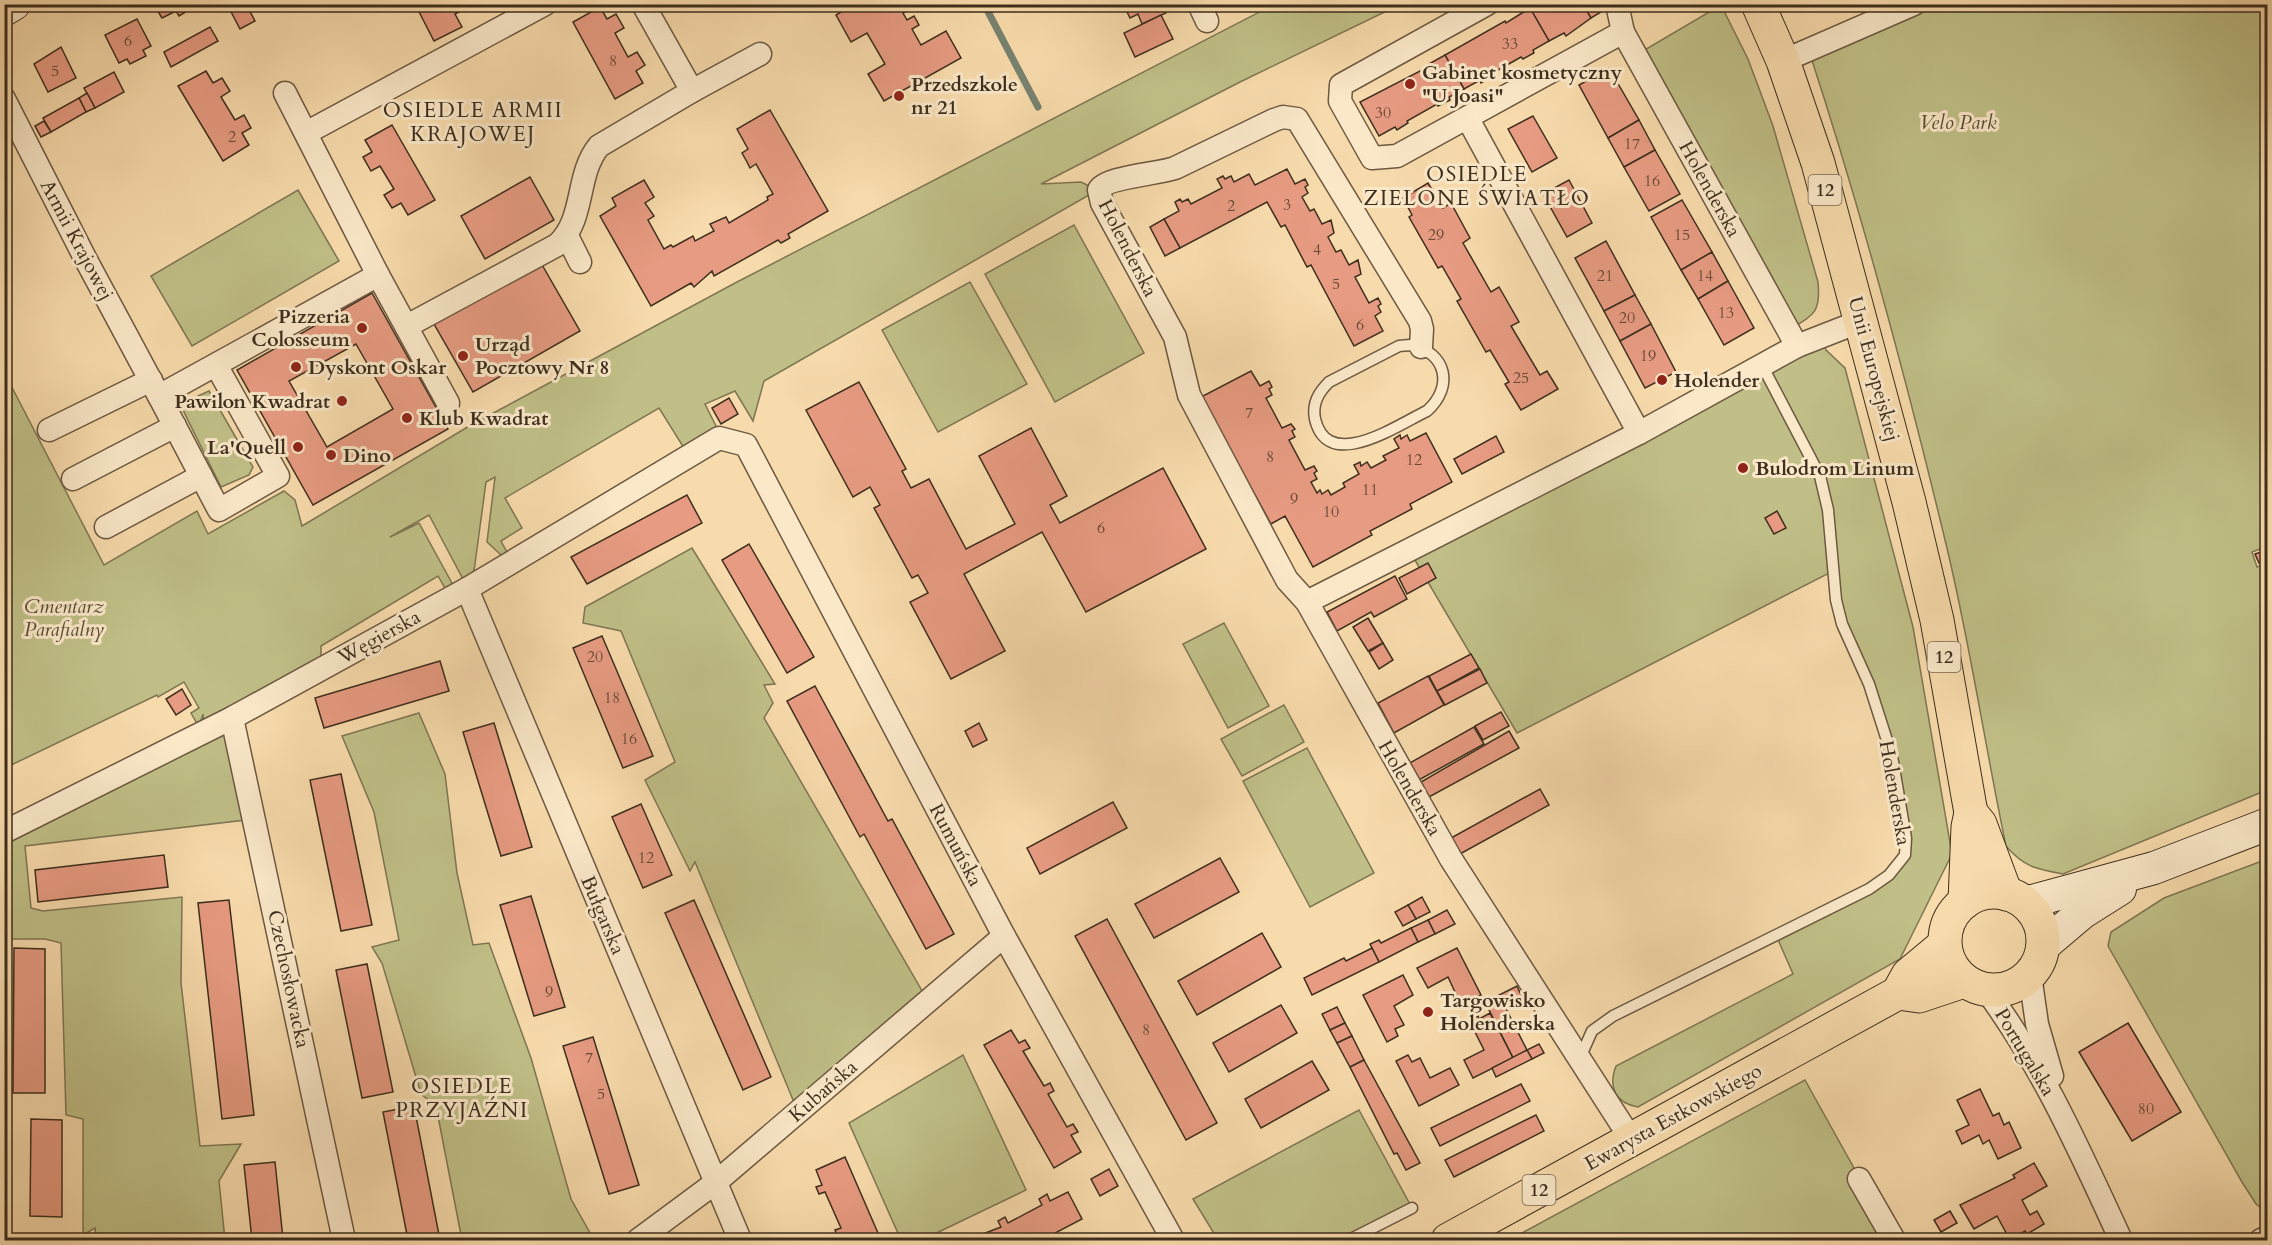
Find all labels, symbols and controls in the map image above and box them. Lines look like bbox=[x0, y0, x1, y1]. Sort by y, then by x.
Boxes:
house number: 6 bbox=[124, 30, 132, 52]
house number: 33 bbox=[1502, 33, 1518, 55]
house number: 8 bbox=[609, 50, 617, 72]
place label: Gabinet kosmetyczny "U Joasi" bbox=[1422, 59, 1623, 109]
house number: 5 bbox=[51, 60, 59, 82]
place label: Przedszkole nr 21 bbox=[911, 71, 1018, 121]
marker: Gabinet kosmetyczny "U Joasi" bbox=[1403, 77, 1417, 91]
marker: Przedszkole nr 21 bbox=[892, 89, 906, 103]
district label: OSIEDLE ARMII KRAJOWEJ bbox=[383, 96, 563, 149]
house number: 30 bbox=[1375, 102, 1391, 124]
park label: Velo Park bbox=[1919, 109, 1997, 136]
house number: 2 bbox=[228, 126, 236, 148]
house number: 17 bbox=[1624, 133, 1640, 155]
street label: Holenderska bbox=[1672, 136, 1748, 242]
district label: OSIEDLE ZIELONE ŚWIATŁO bbox=[1363, 160, 1591, 213]
house number: 16 bbox=[1644, 170, 1660, 192]
street label: Armii Krajowej bbox=[34, 175, 120, 305]
road number: 12 bbox=[1808, 175, 1842, 205]
house number: 3 bbox=[1283, 194, 1291, 216]
street label: Holenderska bbox=[1092, 195, 1164, 302]
house number: 2 bbox=[1227, 195, 1235, 217]
house number: 29 bbox=[1428, 224, 1444, 246]
house number: 15 bbox=[1674, 224, 1690, 246]
house number: 4 bbox=[1313, 239, 1321, 261]
house number: 21 bbox=[1597, 265, 1613, 287]
house number: 14 bbox=[1697, 265, 1713, 287]
house number: 5 bbox=[1332, 273, 1340, 295]
street label: Unii Europejskiej bbox=[1842, 294, 1906, 444]
house number: 13 bbox=[1718, 302, 1734, 324]
place label: Pizzeria Colosseum bbox=[251, 303, 351, 353]
house number: 20 bbox=[1619, 307, 1635, 329]
house number: 6 bbox=[1356, 314, 1364, 336]
marker: Pizzeria Colosseum bbox=[355, 321, 369, 335]
place label: Urząd Pocztowy Nr 8 bbox=[475, 331, 610, 381]
house number: 19 bbox=[1640, 345, 1656, 367]
marker: Urząd Pocztowy Nr 8 bbox=[456, 349, 470, 363]
place label: Dyskont Oskar bbox=[308, 354, 447, 381]
marker: Dyskont Oskar bbox=[289, 360, 303, 374]
house number: 25 bbox=[1513, 367, 1529, 389]
place label: Holender bbox=[1674, 367, 1760, 394]
marker: Holender bbox=[1655, 373, 1669, 387]
place label: Pawilon Kwadrat bbox=[174, 388, 330, 415]
marker: Pawilon Kwadrat bbox=[335, 394, 349, 408]
house number: 7 bbox=[1245, 402, 1253, 424]
place label: Klub Kwadrat bbox=[419, 405, 548, 432]
marker: Klub Kwadrat bbox=[400, 411, 414, 425]
place label: La'Quell bbox=[207, 434, 286, 461]
marker: La'Quell bbox=[291, 440, 305, 454]
place label: Dino bbox=[343, 442, 391, 469]
house number: 8 bbox=[1266, 446, 1274, 468]
marker: Dino bbox=[324, 448, 338, 462]
house number: 12 bbox=[1406, 449, 1422, 471]
place label: Bulodrom Linum bbox=[1755, 455, 1915, 482]
marker: Bulodrom Linum bbox=[1736, 461, 1750, 475]
house number: 11 bbox=[1362, 479, 1378, 501]
house number: 9 bbox=[1290, 488, 1298, 510]
house number: 10 bbox=[1323, 501, 1339, 523]
house number: 6 bbox=[1097, 517, 1105, 539]
park label: Cmentarz Parafialny bbox=[24, 593, 105, 643]
street label: Węgierska bbox=[332, 603, 425, 671]
road number: 12 bbox=[1928, 642, 1960, 672]
house number: 20 bbox=[587, 646, 603, 668]
house number: 18 bbox=[604, 687, 620, 709]
house number: 16 bbox=[621, 728, 637, 750]
street label: Holenderska bbox=[1372, 735, 1448, 841]
street label: Holenderska bbox=[1872, 738, 1918, 848]
street label: Rumuńska bbox=[923, 799, 989, 891]
house number: 12 bbox=[638, 847, 654, 869]
street label: Bułgarska bbox=[574, 871, 632, 959]
street label: Czechosłowacka bbox=[261, 908, 317, 1051]
house number: 9 bbox=[545, 981, 553, 1003]
place label: Targowisko Holenderska bbox=[1440, 987, 1555, 1037]
street label: Portugalska bbox=[1988, 1003, 2062, 1101]
marker: Targowisko Holenderska bbox=[1421, 1005, 1435, 1019]
house number: 8 bbox=[1142, 1019, 1150, 1041]
house number: 7 bbox=[585, 1047, 593, 1069]
street label: Kubańska bbox=[783, 1053, 863, 1128]
street label: Ewarysta Estkowskiego bbox=[1579, 1057, 1767, 1177]
district label: OSIEDLE PRZYJAŹNI bbox=[395, 1072, 529, 1125]
house number: 5 bbox=[597, 1083, 605, 1105]
house number: 80 bbox=[2138, 1098, 2154, 1120]
road number: 12 bbox=[1522, 1175, 1556, 1205]

